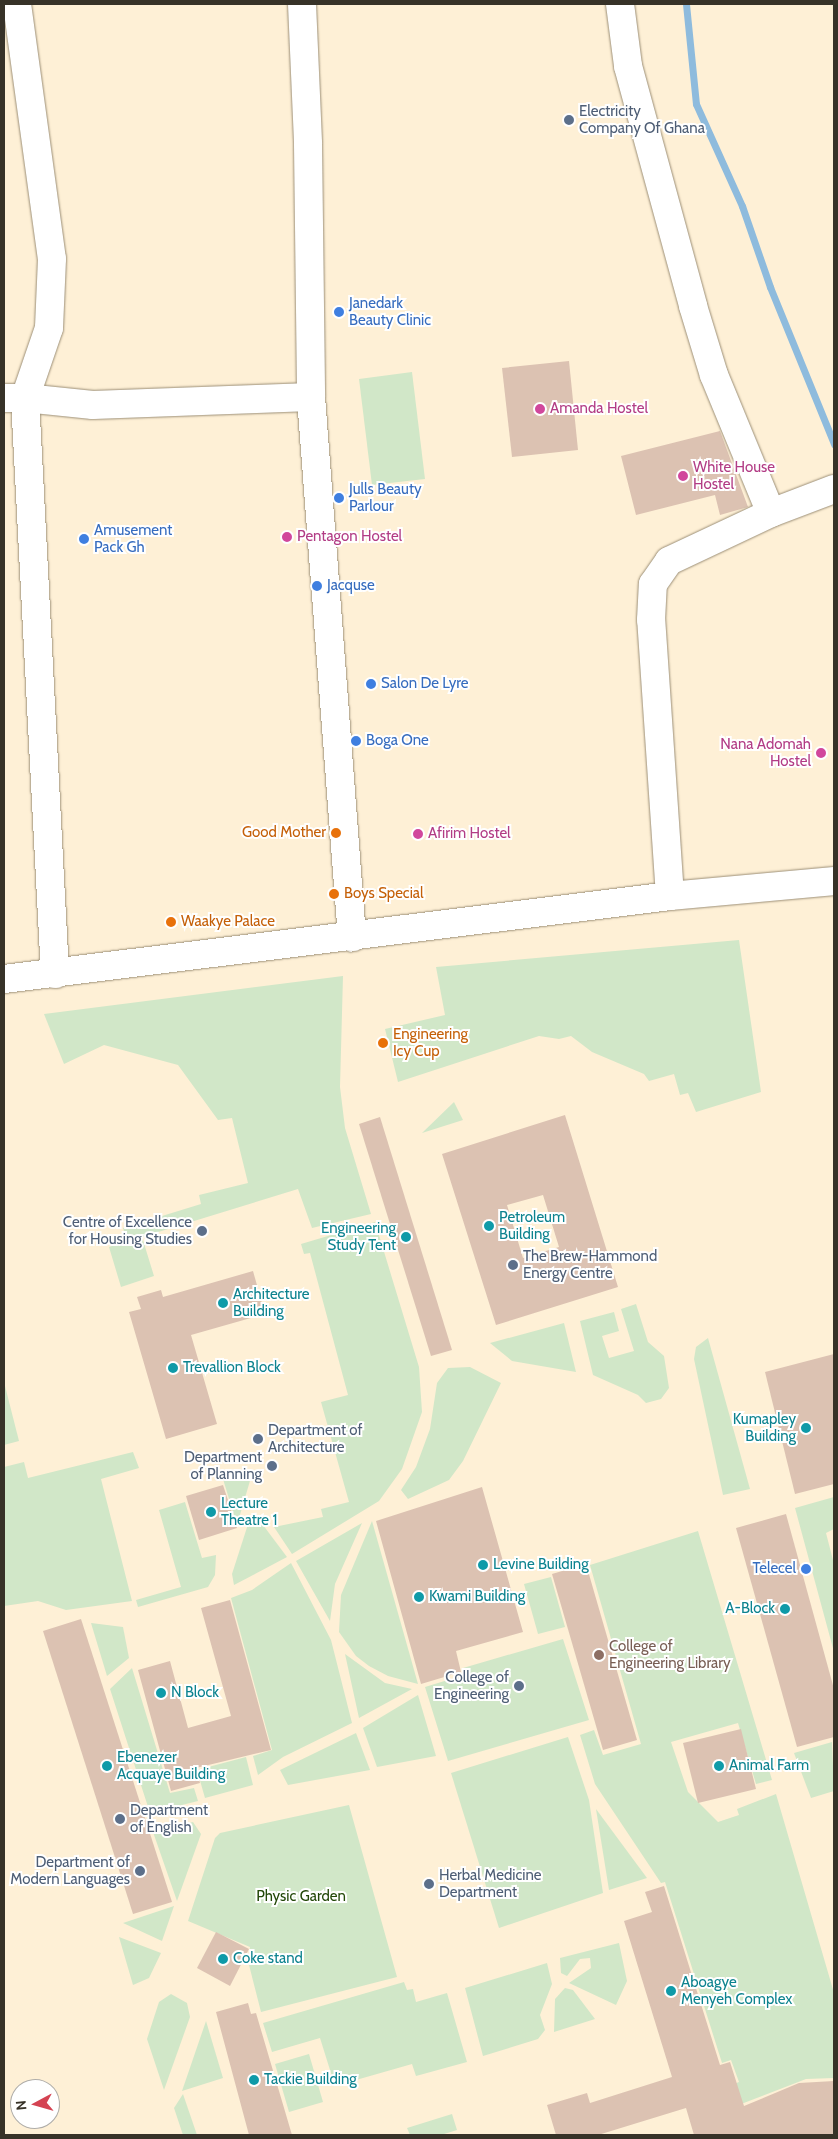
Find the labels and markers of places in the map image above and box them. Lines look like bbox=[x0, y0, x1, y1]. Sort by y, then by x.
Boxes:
place label: Electricity Company Of Ghana bbox=[579, 102, 705, 137]
marker: Electricity Company Of Ghana bbox=[563, 114, 575, 126]
place label: Janedark Beauty Clinic bbox=[349, 294, 431, 329]
marker: Janedark Beauty Clinic bbox=[333, 306, 345, 318]
place label: Amanda Hostel bbox=[550, 400, 648, 418]
marker: Amanda Hostel bbox=[534, 403, 546, 415]
place label: White House Hostel bbox=[693, 458, 775, 493]
marker: White House Hostel bbox=[677, 470, 689, 482]
place label: Julls Beauty Parlour bbox=[349, 480, 422, 515]
marker: Julls Beauty Parlour bbox=[333, 492, 345, 504]
place label: Amusement Pack Gh bbox=[94, 521, 172, 556]
place label: Pentagon Hostel bbox=[297, 528, 402, 546]
marker: Pentagon Hostel bbox=[281, 531, 293, 543]
marker: Amusement Pack Gh bbox=[78, 533, 90, 545]
place label: Jacquse bbox=[327, 577, 375, 595]
marker: Jacquse bbox=[311, 580, 323, 592]
place label: Salon De Lyre bbox=[381, 675, 468, 693]
marker: Salon De Lyre bbox=[365, 678, 377, 690]
place label: Boga One bbox=[366, 732, 429, 750]
marker: Boga One bbox=[350, 735, 362, 747]
place label: Nana Adomah Hostel bbox=[720, 735, 811, 770]
marker: Nana Adomah Hostel bbox=[815, 747, 827, 759]
place label: Good Mother bbox=[242, 824, 326, 842]
place label: Afirim Hostel bbox=[428, 825, 511, 843]
marker: Good Mother bbox=[330, 827, 342, 839]
marker: Afirim Hostel bbox=[412, 828, 424, 840]
place label: Boys Special bbox=[344, 885, 424, 903]
marker: Boys Special bbox=[328, 888, 340, 900]
place label: Waakye Palace bbox=[181, 913, 275, 931]
marker: Waakye Palace bbox=[165, 916, 177, 928]
place label: Engineering Icy Cup bbox=[393, 1025, 468, 1060]
marker: Engineering Icy Cup bbox=[377, 1037, 389, 1049]
place label: Petroleum Building bbox=[499, 1208, 565, 1243]
place label: Centre of Excellence for Housing Studies bbox=[63, 1213, 192, 1248]
place label: Engineering Study Tent bbox=[321, 1219, 396, 1254]
marker: Petroleum Building bbox=[483, 1220, 495, 1232]
marker: Centre of Excellence for Housing Studies bbox=[196, 1225, 208, 1237]
marker: Engineering Study Tent bbox=[400, 1231, 412, 1243]
place label: The Brew-Hammond Energy Centre bbox=[523, 1247, 657, 1282]
marker: The Brew-Hammond Energy Centre bbox=[507, 1259, 519, 1271]
place label: Architecture Building bbox=[233, 1285, 310, 1320]
marker: Architecture Building bbox=[217, 1297, 229, 1309]
place label: Trevallion Block bbox=[183, 1359, 281, 1377]
marker: Trevallion Block bbox=[167, 1362, 179, 1374]
place label: Kumapley Building bbox=[733, 1410, 796, 1445]
place label: Department of Architecture bbox=[268, 1421, 363, 1456]
marker: Kumapley Building bbox=[800, 1422, 812, 1434]
marker: Department of Architecture bbox=[252, 1433, 264, 1445]
place label: Department of Planning bbox=[184, 1448, 262, 1483]
marker: Department of Planning bbox=[266, 1460, 278, 1472]
place label: Lecture Theatre 1 bbox=[221, 1494, 277, 1529]
marker: Lecture Theatre 1 bbox=[205, 1506, 217, 1518]
place label: Levine Building bbox=[493, 1556, 589, 1574]
marker: Levine Building bbox=[477, 1559, 489, 1571]
place label: Telecel bbox=[752, 1560, 796, 1578]
marker: Telecel bbox=[800, 1563, 812, 1575]
place label: Kwami Building bbox=[429, 1588, 525, 1606]
marker: Kwami Building bbox=[413, 1591, 425, 1603]
place label: A-Block bbox=[725, 1600, 775, 1618]
marker: A-Block bbox=[779, 1603, 791, 1615]
place label: College of Engineering Library bbox=[609, 1637, 731, 1672]
marker: College of Engineering Library bbox=[593, 1649, 605, 1661]
place label: College of Engineering bbox=[434, 1668, 509, 1703]
marker: College of Engineering bbox=[513, 1680, 525, 1692]
place label: N Block bbox=[171, 1684, 219, 1702]
marker: N Block bbox=[155, 1687, 167, 1699]
place label: Ebenezer Acquaye Building bbox=[117, 1748, 225, 1783]
place label: Animal Farm bbox=[729, 1757, 809, 1775]
marker: Ebenezer Acquaye Building bbox=[101, 1760, 113, 1772]
marker: Animal Farm bbox=[713, 1760, 725, 1772]
place label: Department of English bbox=[130, 1801, 208, 1836]
marker: Department of English bbox=[114, 1813, 126, 1825]
place label: Department of Modern Languages bbox=[10, 1853, 130, 1888]
marker: Department of Modern Languages bbox=[134, 1865, 146, 1877]
place label: Herbal Medicine Department bbox=[439, 1866, 541, 1901]
marker: Herbal Medicine Department bbox=[423, 1878, 435, 1890]
place label: Coke stand bbox=[233, 1950, 303, 1968]
marker: Coke stand bbox=[217, 1953, 229, 1965]
place label: Aboagye Menyeh Complex bbox=[681, 1973, 792, 2008]
marker: Aboagye Menyeh Complex bbox=[665, 1985, 677, 1997]
place label: Tackie Building bbox=[264, 2071, 357, 2089]
marker: Tackie Building bbox=[248, 2074, 260, 2086]

